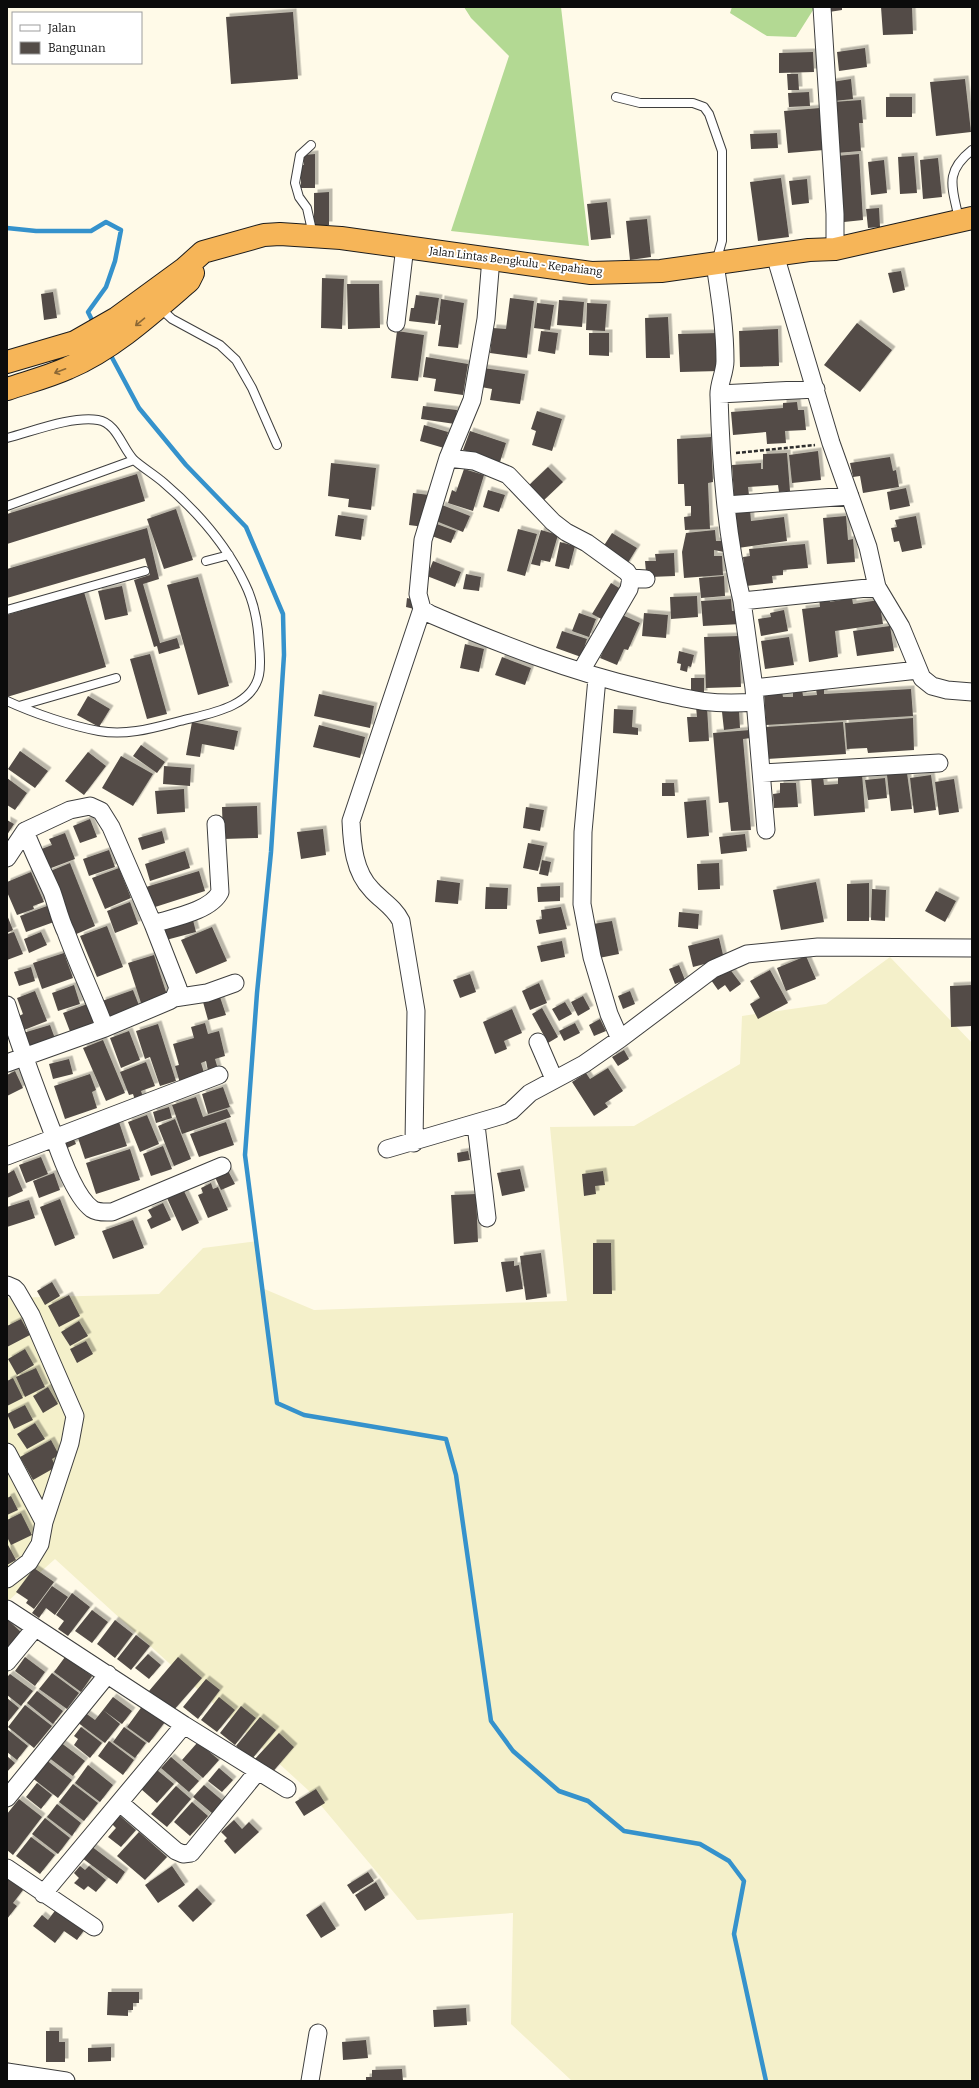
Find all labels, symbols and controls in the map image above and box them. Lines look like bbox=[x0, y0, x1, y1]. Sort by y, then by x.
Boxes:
legend bbox=[12, 12, 142, 64]
text: Jalan bbox=[47, 21, 76, 35]
text: Bangunan bbox=[48, 41, 106, 55]
street label: Jalan Lintas Bengkulu - Kepahiang bbox=[428, 244, 603, 279]
one-way arrow bbox=[135, 317, 146, 326]
one-way arrow bbox=[55, 368, 67, 376]

